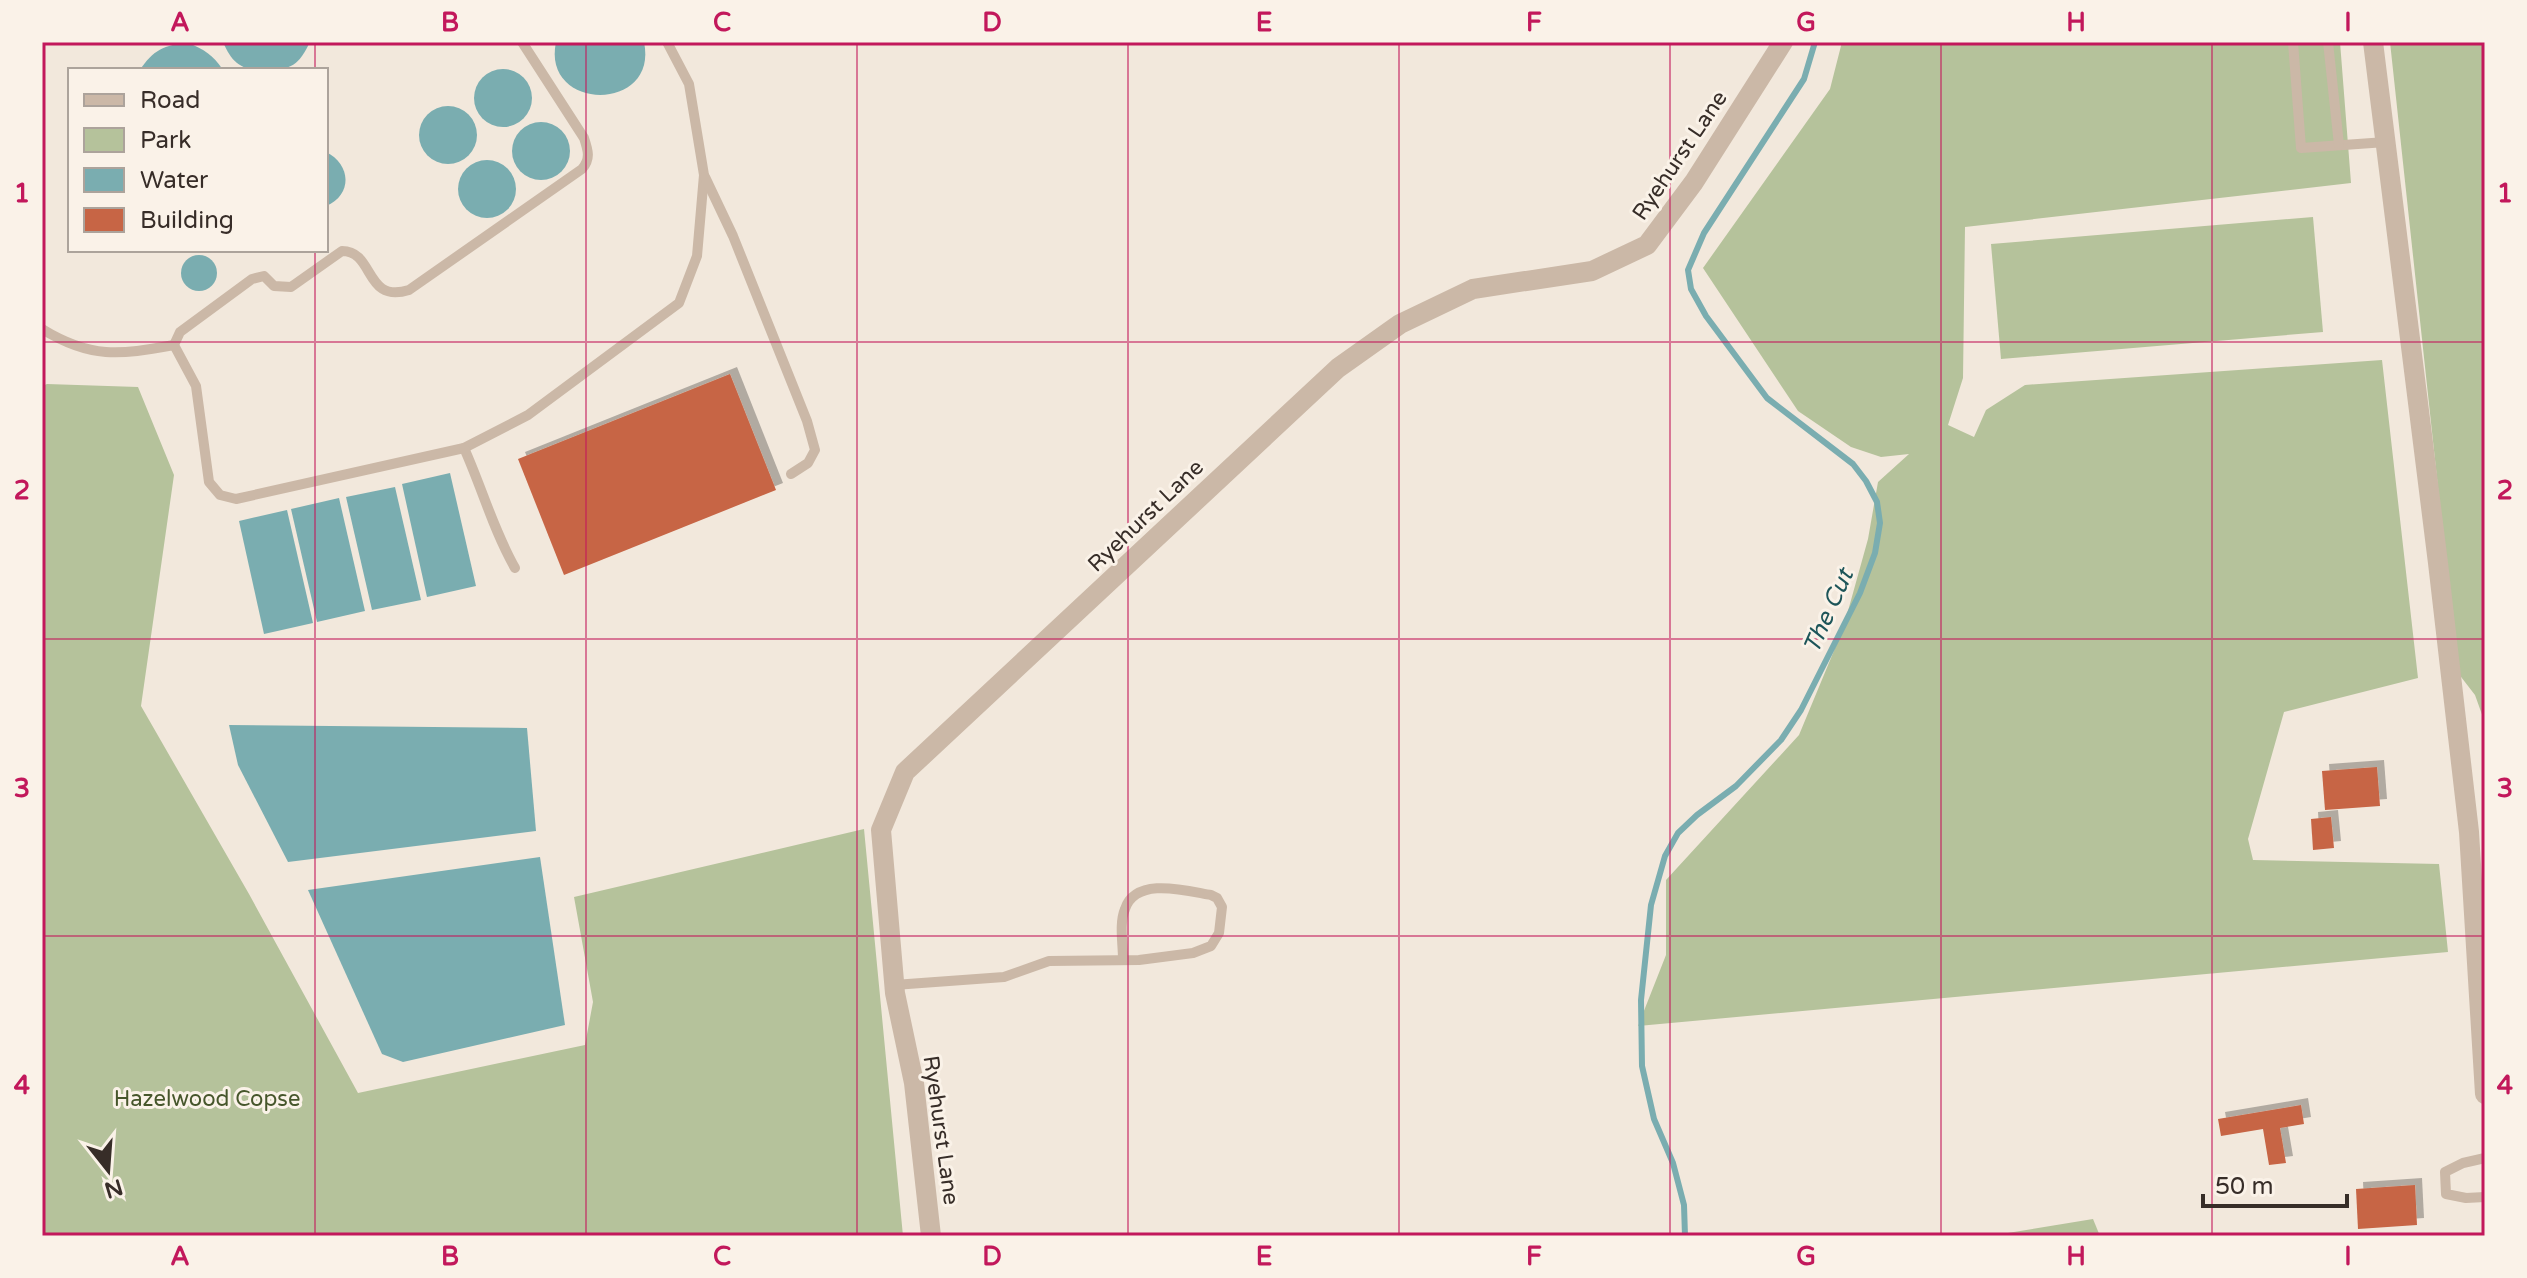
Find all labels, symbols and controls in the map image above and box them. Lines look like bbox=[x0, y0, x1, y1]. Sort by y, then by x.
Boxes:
text: A bbox=[170, 7, 190, 38]
text: B bbox=[441, 7, 459, 38]
text: C bbox=[713, 7, 731, 38]
text: D bbox=[982, 7, 1002, 38]
text: E bbox=[1256, 7, 1272, 38]
text: F bbox=[1526, 7, 1542, 38]
text: G bbox=[1796, 7, 1816, 38]
text: H bbox=[2066, 7, 2086, 38]
text: I bbox=[2344, 7, 2352, 38]
legend bbox=[68, 68, 328, 252]
text: Road bbox=[140, 86, 200, 115]
street label: Ryehurst Lane bbox=[1627, 86, 1733, 225]
text: Park bbox=[140, 126, 191, 155]
text: Water bbox=[140, 166, 209, 195]
text: 1 bbox=[14, 178, 30, 209]
text: 1 bbox=[2497, 178, 2513, 209]
text: Building bbox=[140, 206, 234, 235]
street label: Ryehurst Lane bbox=[1083, 454, 1209, 577]
text: 2 bbox=[14, 475, 30, 506]
text: 2 bbox=[2497, 475, 2513, 506]
water label: The Cut bbox=[1797, 562, 1861, 658]
text: 3 bbox=[14, 773, 30, 804]
text: 3 bbox=[2497, 773, 2513, 804]
street label: Ryehurst Lane bbox=[918, 1054, 964, 1206]
text: 4 bbox=[14, 1070, 30, 1101]
text: 4 bbox=[2497, 1070, 2513, 1101]
park label: Hazelwood Copse bbox=[114, 1086, 300, 1112]
north arrow bbox=[68, 1130, 148, 1210]
scale bar bbox=[2203, 1158, 2347, 1208]
text: 50 m bbox=[2215, 1172, 2273, 1201]
text: N bbox=[101, 1173, 126, 1203]
text: A bbox=[170, 1241, 190, 1272]
text: B bbox=[441, 1241, 459, 1272]
text: C bbox=[713, 1241, 731, 1272]
text: D bbox=[982, 1241, 1002, 1272]
text: E bbox=[1256, 1241, 1272, 1272]
text: F bbox=[1526, 1241, 1542, 1272]
text: G bbox=[1796, 1241, 1816, 1272]
text: H bbox=[2066, 1241, 2086, 1272]
text: I bbox=[2344, 1241, 2352, 1272]

